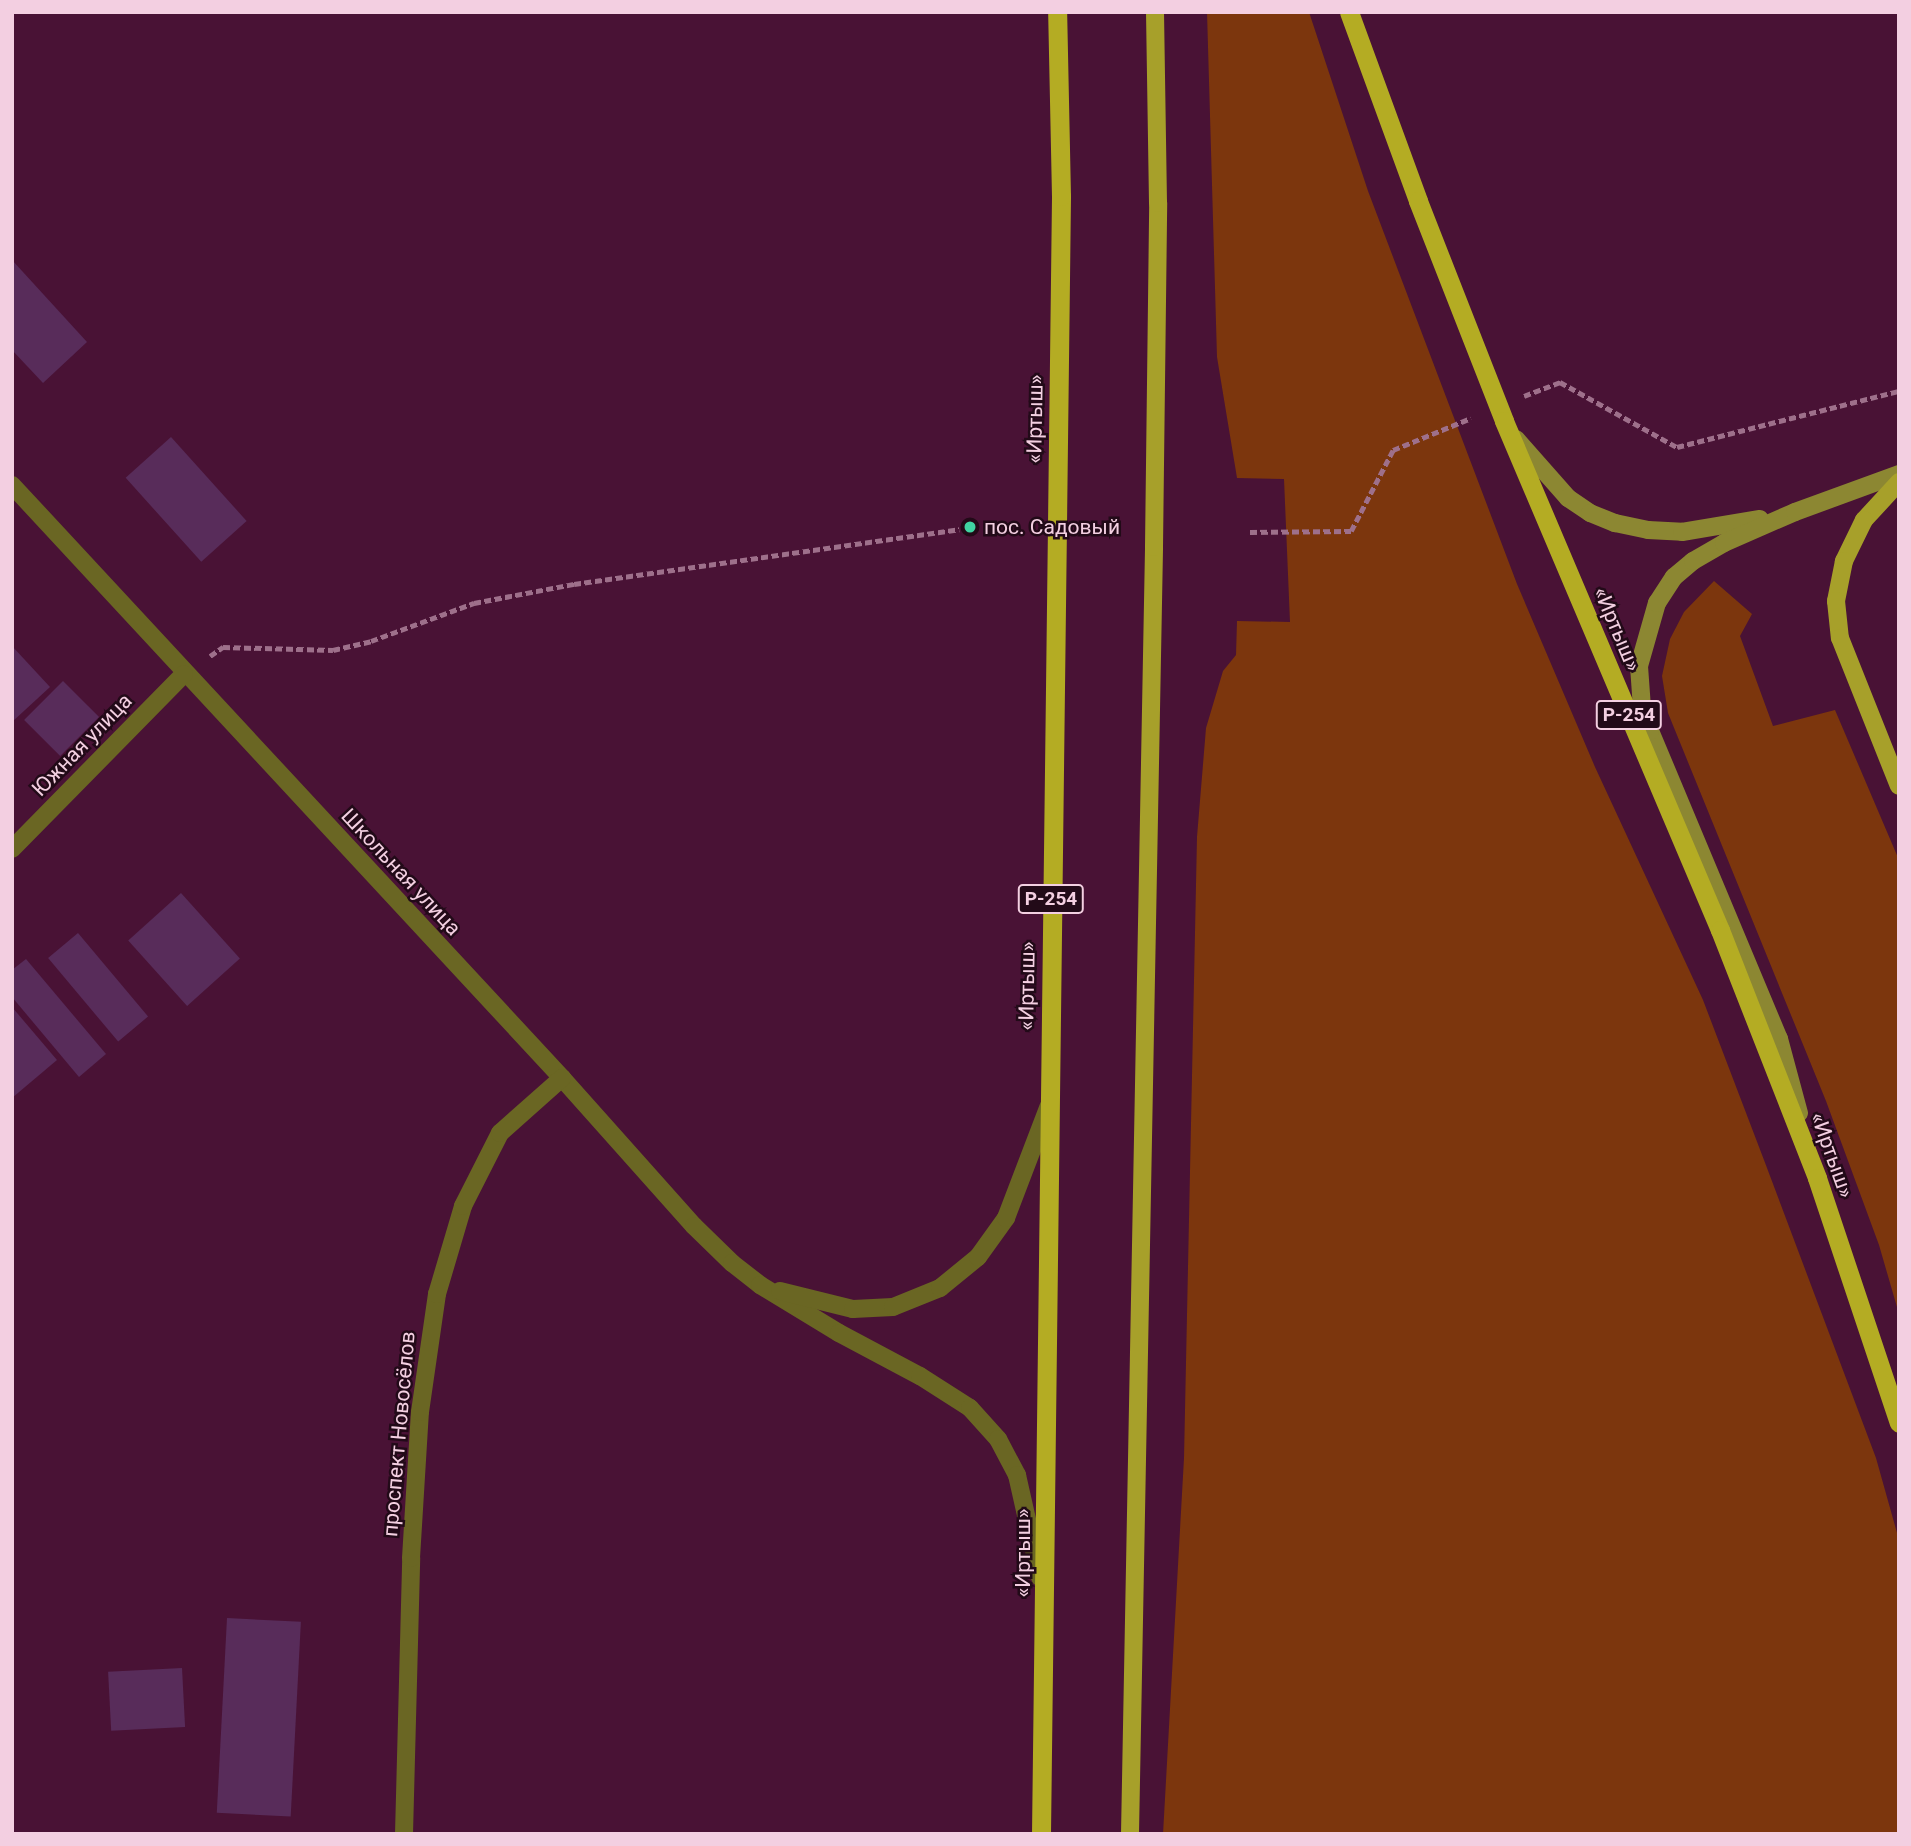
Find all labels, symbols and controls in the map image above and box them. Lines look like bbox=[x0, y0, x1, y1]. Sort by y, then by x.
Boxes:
street label: «Иртыш» bbox=[1022, 374, 1048, 464]
place label: пос. Садовый bbox=[984, 514, 1120, 540]
marker: пос. Садовый bbox=[962, 519, 978, 535]
street label: «Иртыш» bbox=[1588, 583, 1646, 675]
street label: Южная улица bbox=[27, 688, 137, 802]
road number: Р-254 bbox=[1596, 700, 1662, 730]
street label: Школьная улица bbox=[336, 803, 466, 941]
road number: Р-254 bbox=[1018, 884, 1084, 914]
street label: «Иртыш» bbox=[1014, 941, 1040, 1031]
street label: «Иртыш» bbox=[1805, 1109, 1859, 1201]
street label: проспект Новосёлов bbox=[377, 1330, 421, 1538]
street label: «Иртыш» bbox=[1010, 1508, 1036, 1598]

